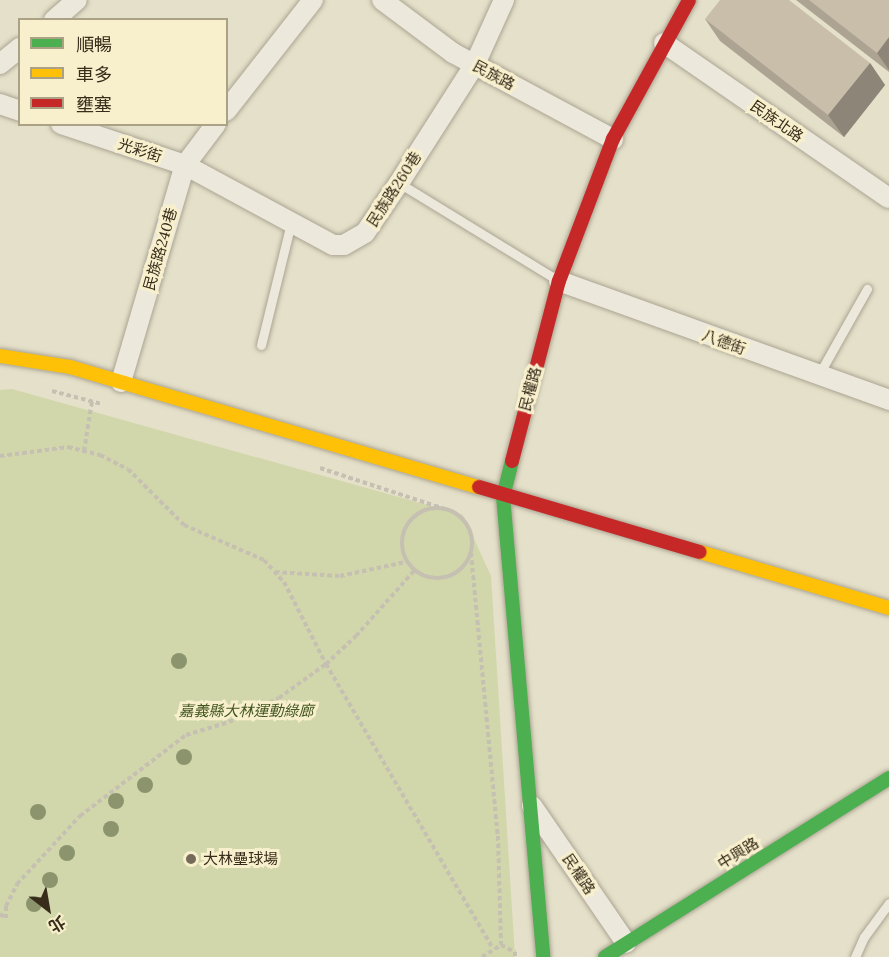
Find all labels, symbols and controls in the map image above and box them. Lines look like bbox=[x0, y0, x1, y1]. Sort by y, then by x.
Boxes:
legend bbox=[18, 18, 228, 126]
text: 順暢 bbox=[76, 33, 112, 56]
street label: 民族路 bbox=[470, 56, 518, 94]
text: 車多 bbox=[76, 63, 112, 86]
text: 壅塞 bbox=[76, 93, 112, 116]
street label: 民族北路 bbox=[747, 96, 807, 146]
street label: 光彩街 bbox=[116, 134, 164, 166]
street label: 民族路260巷 bbox=[363, 148, 425, 230]
street label: 民族路240巷 bbox=[140, 206, 180, 292]
street label: 八德街 bbox=[700, 326, 748, 358]
street label: 民權路 bbox=[515, 365, 545, 413]
park label: 嘉義縣大林運動綠廊 bbox=[179, 702, 313, 720]
street label: 中興路 bbox=[714, 833, 762, 873]
place label: 大林壘球場 bbox=[203, 850, 278, 868]
street label: 民權路 bbox=[559, 850, 599, 898]
marker: 大林壘球場 bbox=[184, 852, 198, 866]
north arrow bbox=[18, 879, 78, 939]
text: 北 bbox=[45, 912, 69, 937]

